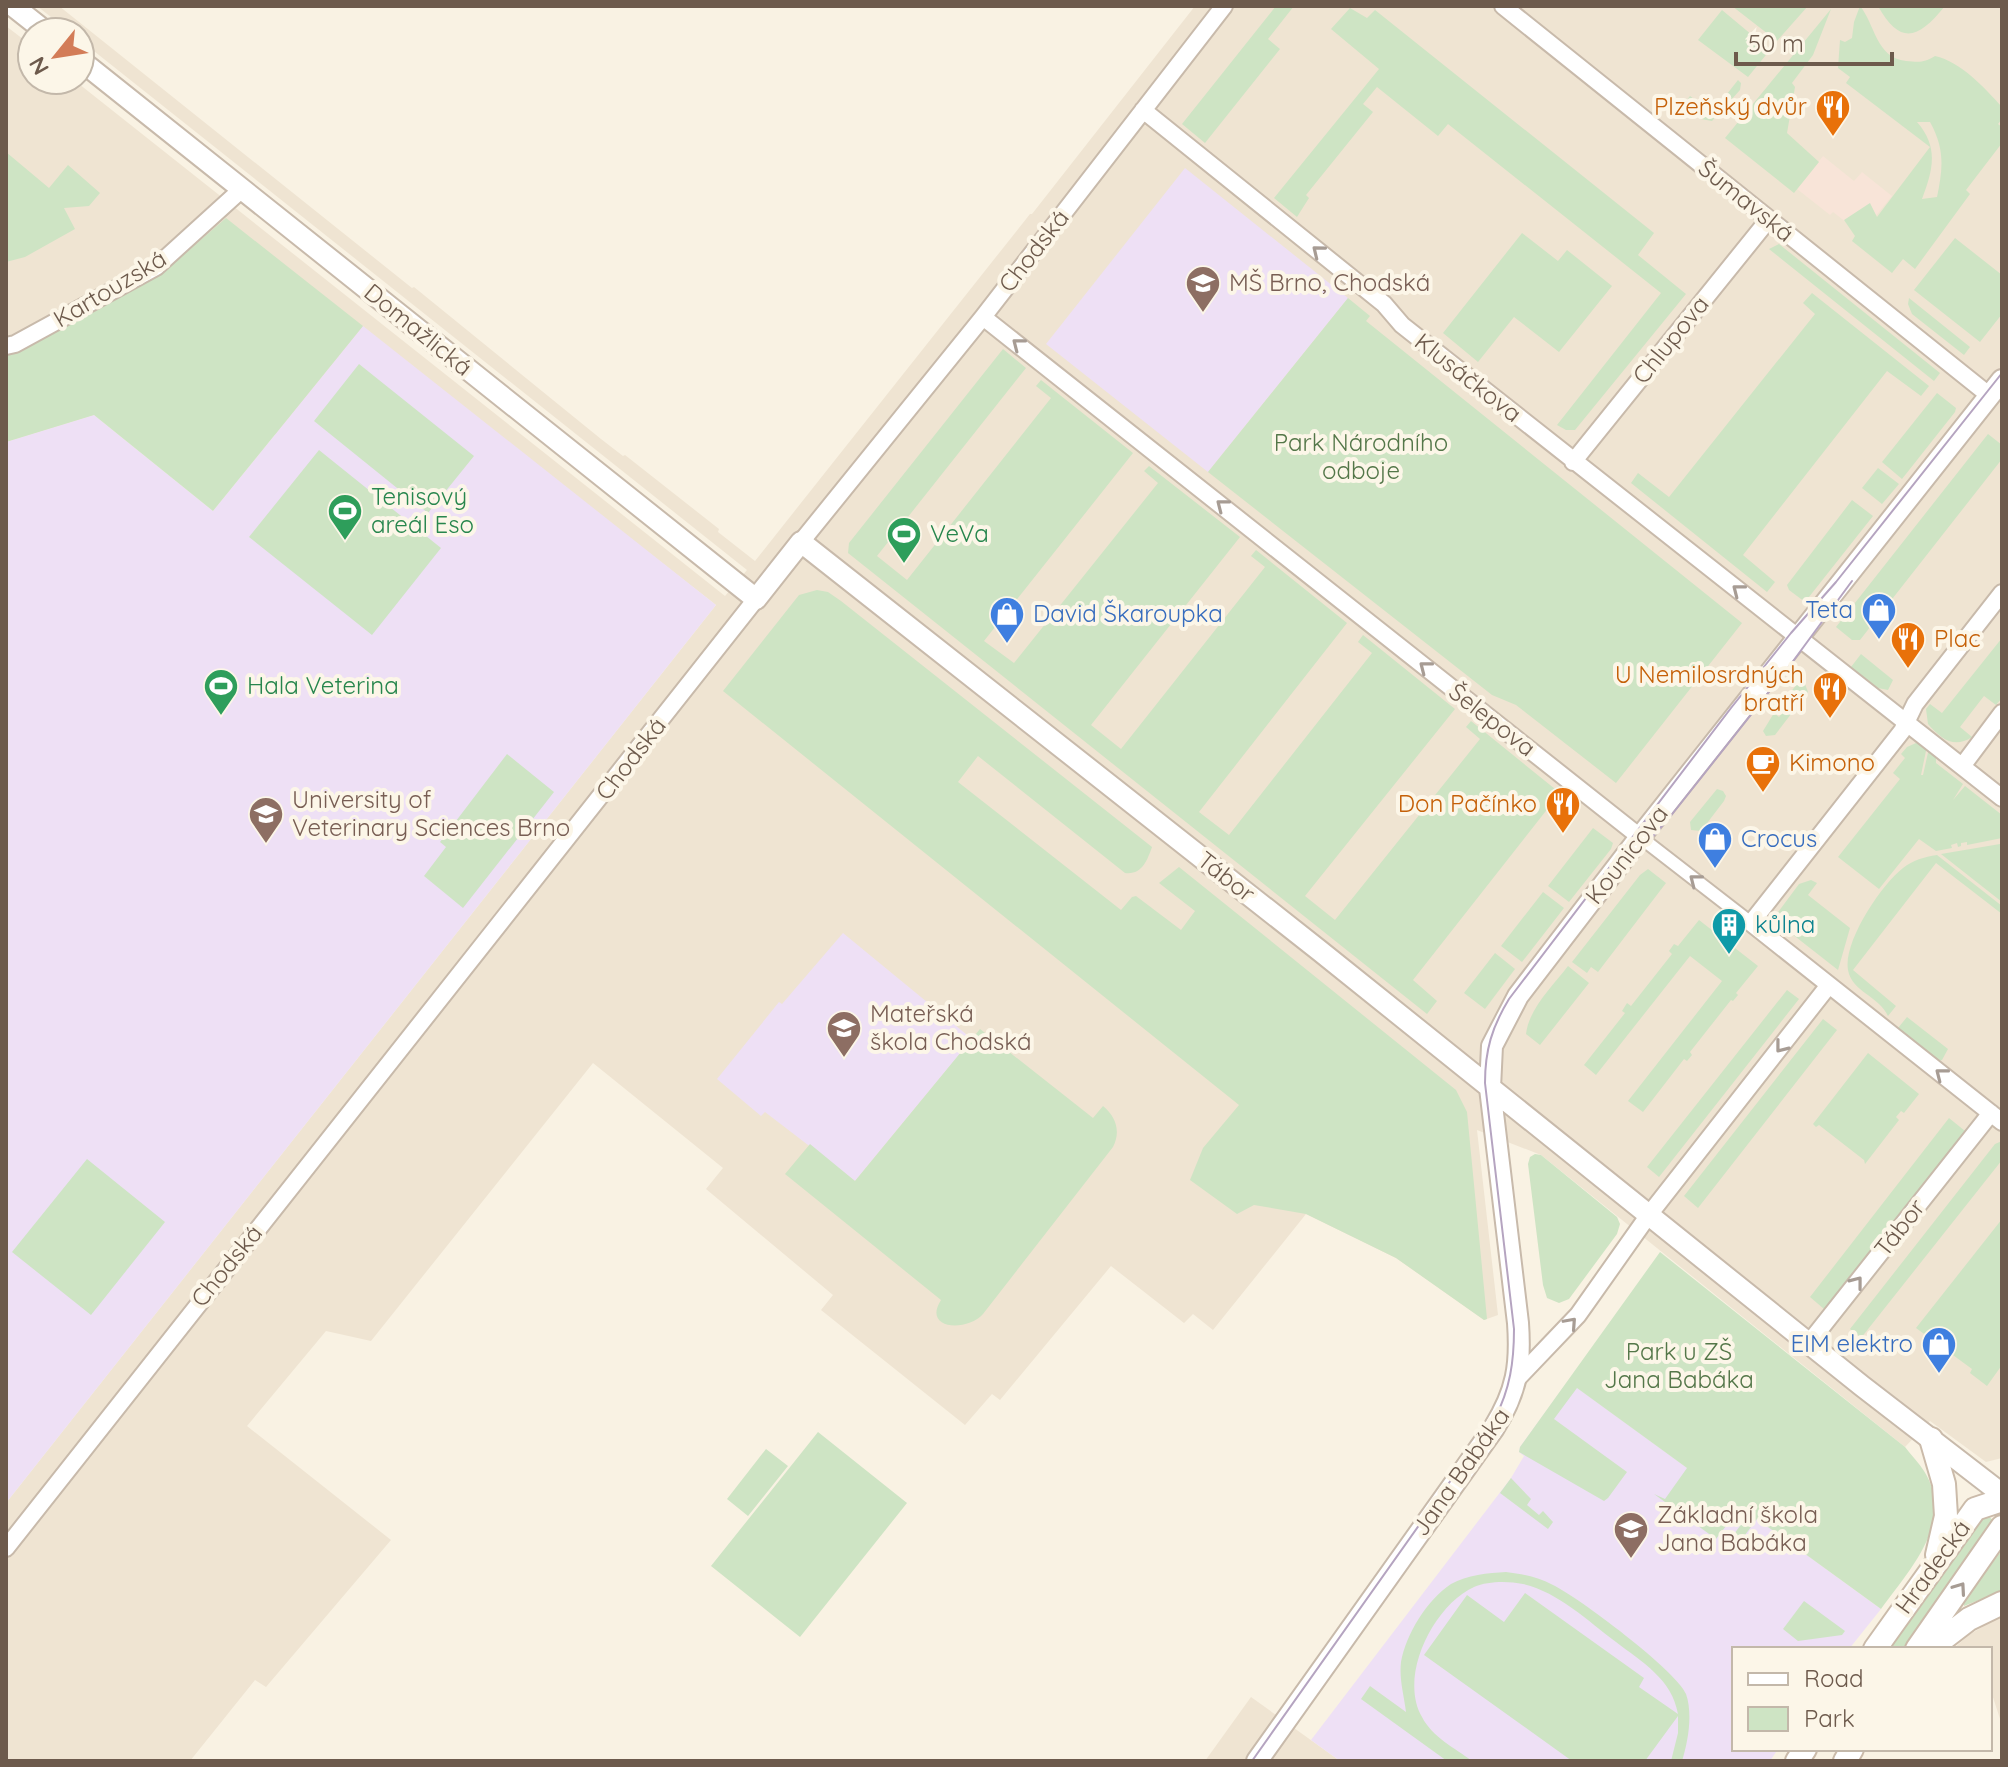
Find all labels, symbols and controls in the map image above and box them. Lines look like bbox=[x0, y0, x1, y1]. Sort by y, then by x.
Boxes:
north arrow bbox=[16, 16, 96, 96]
scale bar bbox=[1736, 16, 1892, 66]
text: 50 m bbox=[1748, 28, 1804, 58]
text: N bbox=[23, 52, 55, 80]
restaurant icon: Plzeňský dvůr bbox=[1814, 88, 1852, 138]
place label: Plzeňský dvůr bbox=[1654, 91, 1807, 121]
street label: Šumavská bbox=[1693, 153, 1801, 248]
street label: Chodská bbox=[992, 203, 1075, 298]
street label: Kartouzská bbox=[48, 243, 171, 334]
one-way arrow bbox=[1313, 246, 1327, 261]
school or university icon: MŠ Brno, Chodská bbox=[1184, 264, 1222, 314]
place label: MŠ Brno, Chodská bbox=[1229, 267, 1430, 297]
street label: Domažlická bbox=[359, 277, 479, 382]
street label: Chlupova bbox=[1626, 289, 1715, 389]
street label: Klusáčkova bbox=[1409, 326, 1528, 428]
one-way arrow bbox=[1012, 340, 1026, 354]
park label: Park Národního odboje bbox=[1274, 427, 1448, 485]
place label: Tenisový areál Eso bbox=[371, 481, 474, 539]
sports icon: Tenisový areál Eso bbox=[326, 492, 364, 542]
one-way arrow bbox=[1216, 501, 1231, 515]
sports icon: VeVa bbox=[885, 515, 923, 565]
place label: VeVa bbox=[930, 518, 989, 548]
one-way arrow bbox=[1733, 585, 1747, 600]
shop icon: Teta bbox=[1860, 591, 1898, 641]
place label: Teta bbox=[1805, 594, 1853, 624]
shop icon: David Škaroupka bbox=[988, 595, 1026, 645]
place label: David Škaroupka bbox=[1033, 598, 1223, 628]
restaurant icon: Plac bbox=[1889, 620, 1927, 670]
place label: Plac bbox=[1934, 623, 1981, 653]
place label: U Nemilosrdných bratří bbox=[1615, 659, 1805, 717]
one-way arrow bbox=[1420, 662, 1434, 677]
sports icon: Hala Veterina bbox=[202, 667, 240, 717]
place label: Hala Veterina bbox=[247, 670, 399, 700]
restaurant icon: U Nemilosrdných bratří bbox=[1811, 670, 1849, 720]
street label: Šelepova bbox=[1443, 676, 1542, 762]
street label: Chodská bbox=[589, 711, 672, 806]
cafe icon: Kimono bbox=[1744, 744, 1782, 794]
place label: Kimono bbox=[1789, 747, 1875, 777]
place label: University of Veterinary Sciences Brno bbox=[292, 784, 570, 842]
restaurant icon: Don Pačínko bbox=[1544, 785, 1582, 835]
place label: Don Pačínko bbox=[1398, 788, 1537, 818]
school or university icon: University of Veterinary Sciences Brno bbox=[247, 795, 285, 845]
street label: Kounicova bbox=[1578, 799, 1674, 910]
shop icon: Crocus bbox=[1696, 820, 1734, 870]
place label: Crocus bbox=[1741, 823, 1817, 853]
street label: Tábor bbox=[1192, 844, 1261, 908]
one-way arrow bbox=[1690, 875, 1704, 890]
building icon: kůlna bbox=[1710, 906, 1748, 956]
place label: kůlna bbox=[1755, 909, 1815, 939]
place label: Mateřská škola Chodská bbox=[870, 998, 1032, 1056]
school or university icon: Mateřská škola Chodská bbox=[825, 1009, 863, 1059]
one-way arrow bbox=[1776, 1038, 1791, 1052]
one-way arrow bbox=[1935, 1069, 1950, 1083]
street label: Tábor bbox=[1867, 1193, 1931, 1262]
street label: Chodská bbox=[184, 1218, 268, 1312]
one-way arrow bbox=[1848, 1276, 1862, 1291]
one-way arrow bbox=[1561, 1318, 1575, 1333]
shop icon: EIM elektro bbox=[1920, 1325, 1958, 1375]
place label: EIM elektro bbox=[1790, 1328, 1913, 1358]
park label: Park u ZŠ Jana Babáka bbox=[1604, 1336, 1754, 1394]
street label: Jana Babáka bbox=[1405, 1401, 1515, 1541]
place label: Základní škola Jana Babáka bbox=[1657, 1499, 1818, 1557]
school or university icon: Základní škola Jana Babáka bbox=[1612, 1510, 1650, 1560]
street label: Hradecká bbox=[1888, 1514, 1976, 1619]
one-way arrow bbox=[1950, 1582, 1965, 1596]
legend bbox=[1732, 1647, 1992, 1751]
text: Road bbox=[1804, 1663, 1864, 1693]
text: Park bbox=[1804, 1703, 1855, 1733]

